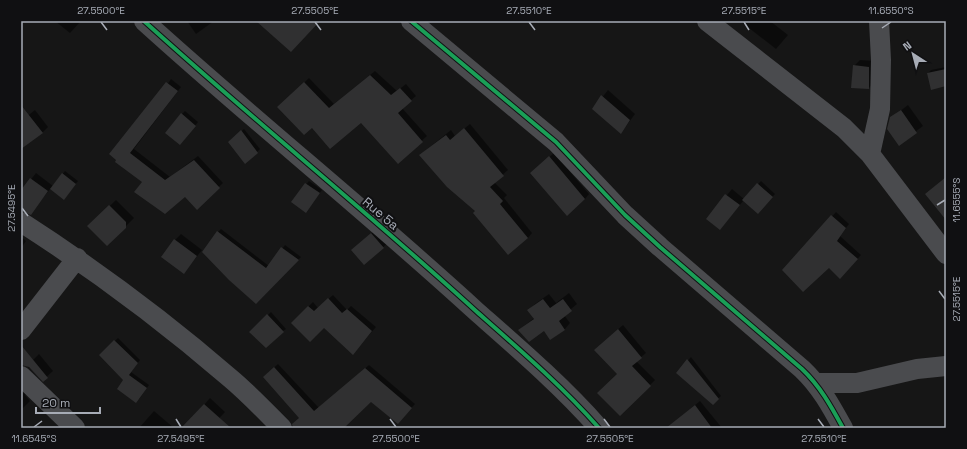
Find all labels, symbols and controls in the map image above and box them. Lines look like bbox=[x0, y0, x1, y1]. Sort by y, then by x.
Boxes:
text: 27.5500°E bbox=[77, 4, 125, 17]
text: 27.5505°E bbox=[291, 4, 339, 17]
text: 27.5510°E bbox=[506, 4, 552, 17]
text: 27.5515°E bbox=[722, 4, 767, 17]
text: 11.6550°S bbox=[868, 4, 914, 17]
north arrow bbox=[893, 34, 933, 74]
text: N bbox=[900, 38, 914, 54]
text: 11.6555°S bbox=[950, 178, 963, 222]
text: 27.5495°E bbox=[5, 184, 18, 232]
street label: Rue 5a bbox=[359, 193, 403, 234]
text: 27.5515°E bbox=[950, 276, 963, 321]
scale bar bbox=[36, 389, 100, 415]
text: 20 m bbox=[42, 395, 70, 411]
text: 11.6545°S bbox=[11, 432, 57, 445]
text: 27.5495°E bbox=[157, 432, 205, 445]
text: 27.5500°E bbox=[372, 432, 420, 445]
text: 27.5505°E bbox=[586, 432, 634, 445]
text: 27.5510°E bbox=[801, 432, 847, 445]

